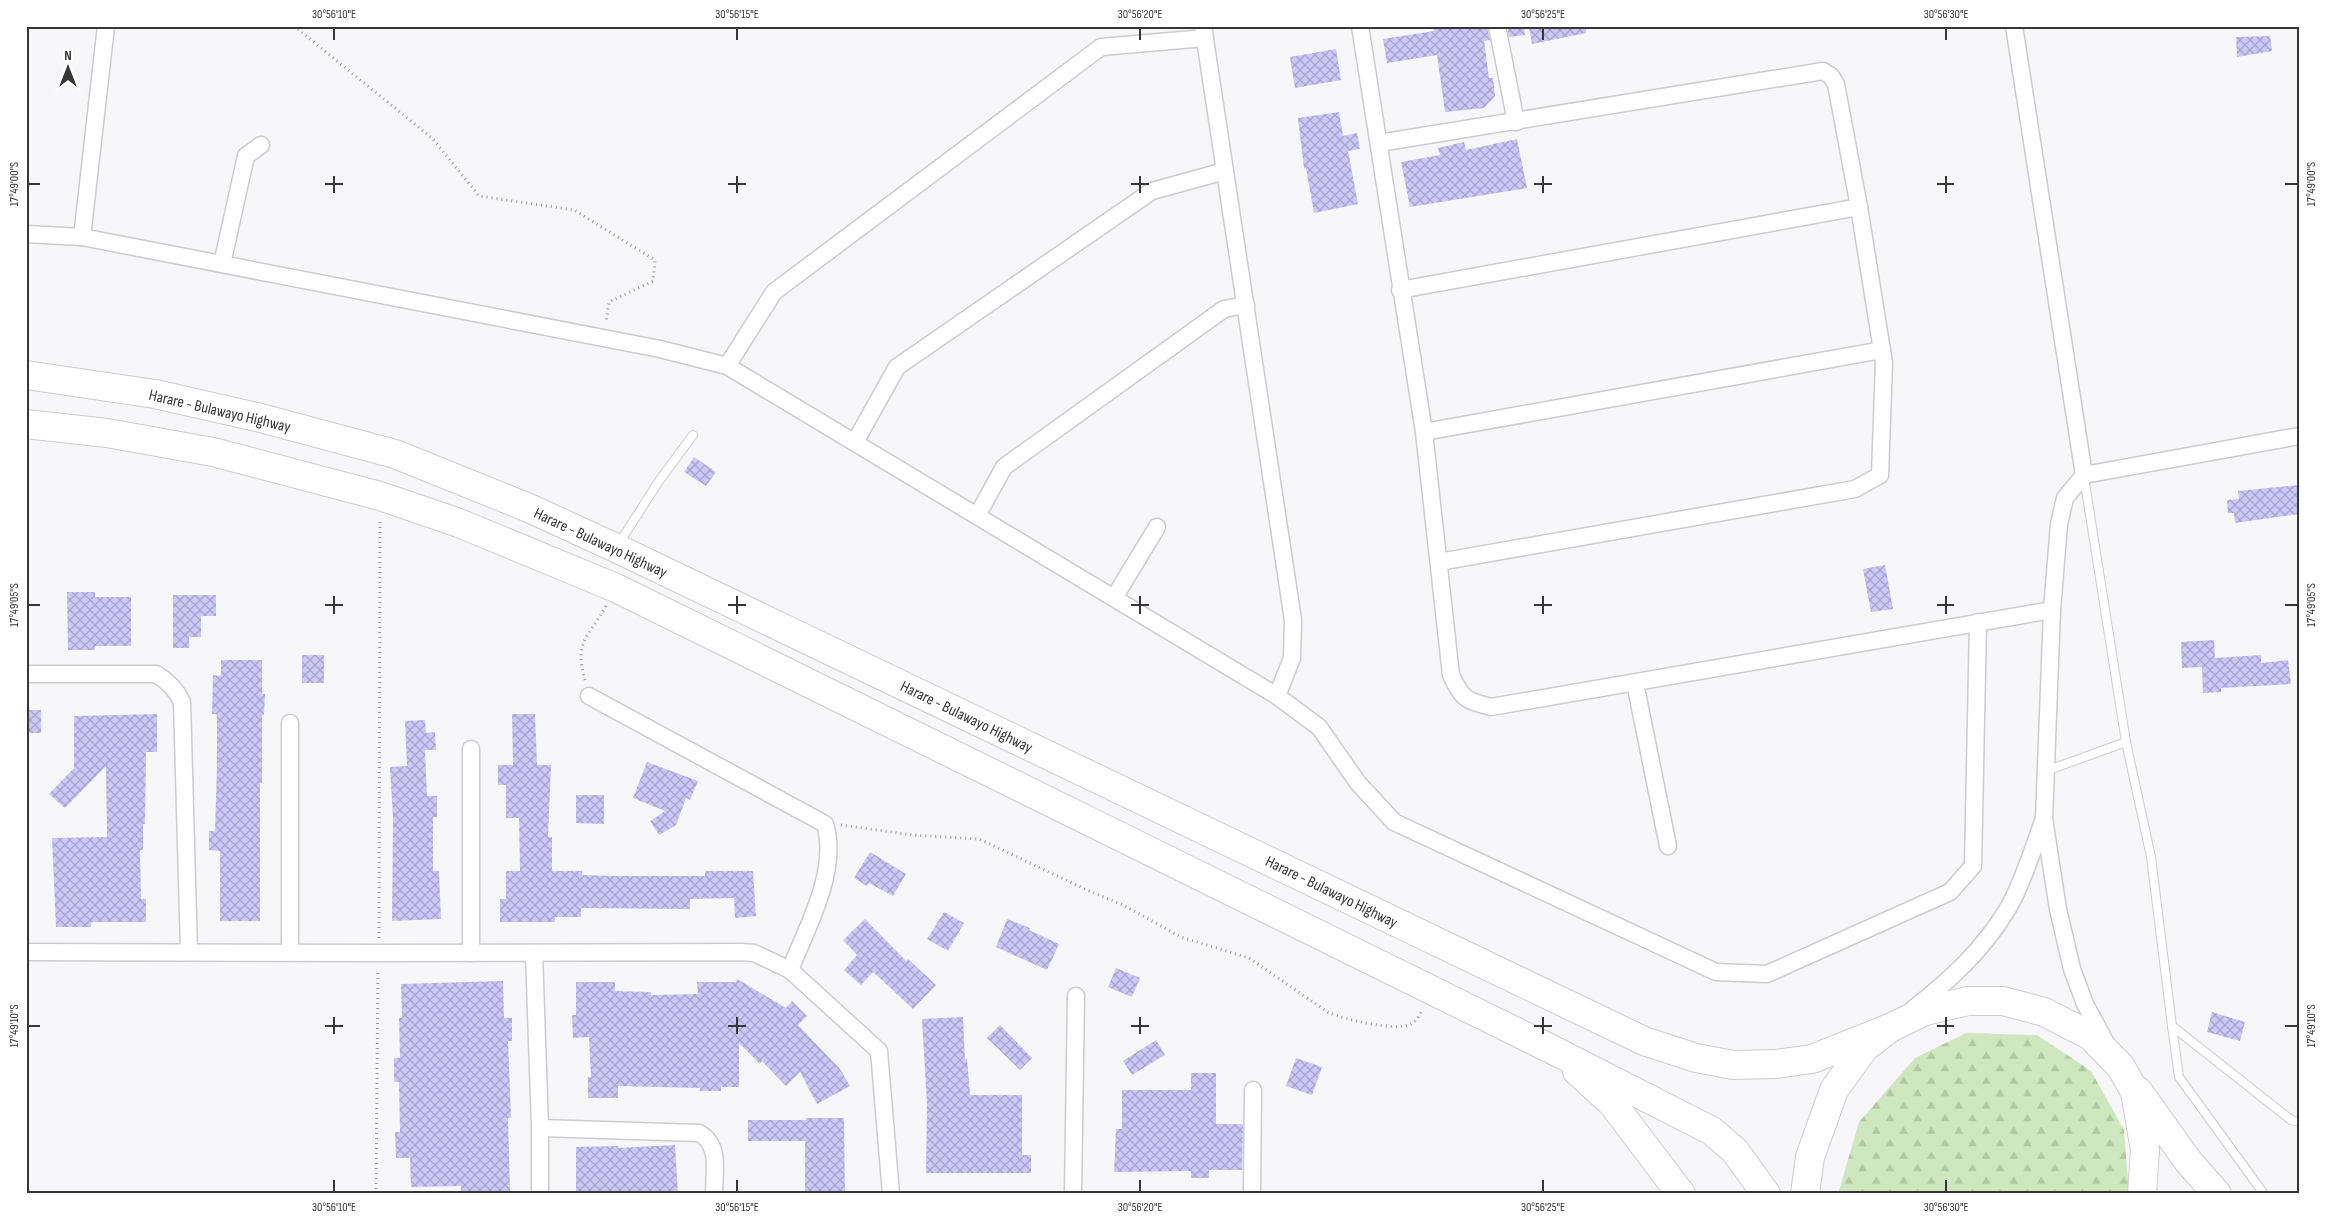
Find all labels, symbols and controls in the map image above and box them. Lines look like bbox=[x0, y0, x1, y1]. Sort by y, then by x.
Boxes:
text: 30°56'10"E bbox=[312, 7, 356, 22]
text: 30°56'15"E bbox=[715, 7, 759, 22]
text: 30°56'20"E bbox=[1118, 7, 1162, 22]
text: 30°56'25"E bbox=[1521, 7, 1565, 22]
text: 30°56'30"E bbox=[1924, 7, 1968, 22]
north arrow bbox=[42, 42, 92, 92]
text: N bbox=[64, 47, 72, 64]
text: 17°49'00"S bbox=[7, 162, 22, 206]
text: 17°49'00"S bbox=[2304, 162, 2319, 206]
street label: Harare - Bulawayo Highway bbox=[147, 386, 292, 437]
street label: Harare - Bulawayo Highway bbox=[531, 504, 670, 583]
text: 17°49'05"S bbox=[7, 583, 22, 627]
text: 17°49'05"S bbox=[2304, 583, 2319, 627]
street label: Harare - Bulawayo Highway bbox=[897, 677, 1036, 758]
street label: Harare - Bulawayo Highway bbox=[1262, 852, 1401, 933]
text: 17°49'10"S bbox=[7, 1004, 22, 1048]
text: 17°49'10"S bbox=[2304, 1004, 2319, 1048]
text: 30°56'10"E bbox=[312, 1200, 356, 1215]
text: 30°56'15"E bbox=[715, 1200, 759, 1215]
text: 30°56'20"E bbox=[1118, 1200, 1162, 1215]
text: 30°56'25"E bbox=[1521, 1200, 1565, 1215]
text: 30°56'30"E bbox=[1924, 1200, 1968, 1215]

